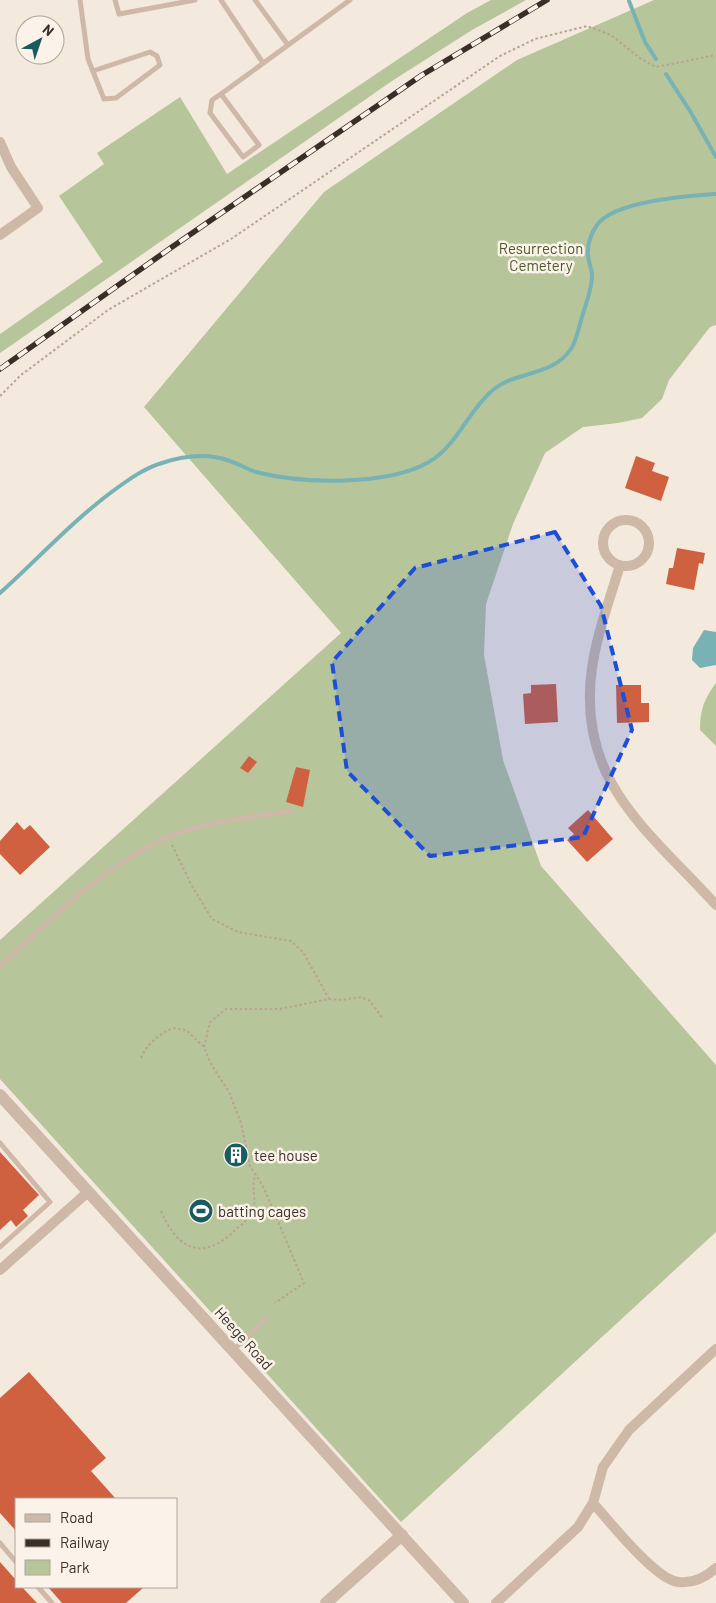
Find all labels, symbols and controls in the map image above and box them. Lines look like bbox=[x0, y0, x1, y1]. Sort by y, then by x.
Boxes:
north arrow bbox=[15, 15, 65, 65]
text: N bbox=[40, 20, 58, 39]
park label: Resurrection Cemetery bbox=[499, 239, 583, 274]
building icon: tee house bbox=[223, 1142, 249, 1168]
place label: tee house bbox=[254, 1146, 318, 1164]
sports icon: batting cages bbox=[188, 1198, 214, 1224]
place label: batting cages bbox=[218, 1202, 306, 1220]
street label: Heege Road bbox=[211, 1303, 277, 1373]
legend bbox=[15, 1498, 178, 1588]
text: Road bbox=[60, 1508, 93, 1526]
text: Railway bbox=[60, 1533, 109, 1551]
text: Park bbox=[60, 1558, 90, 1576]

